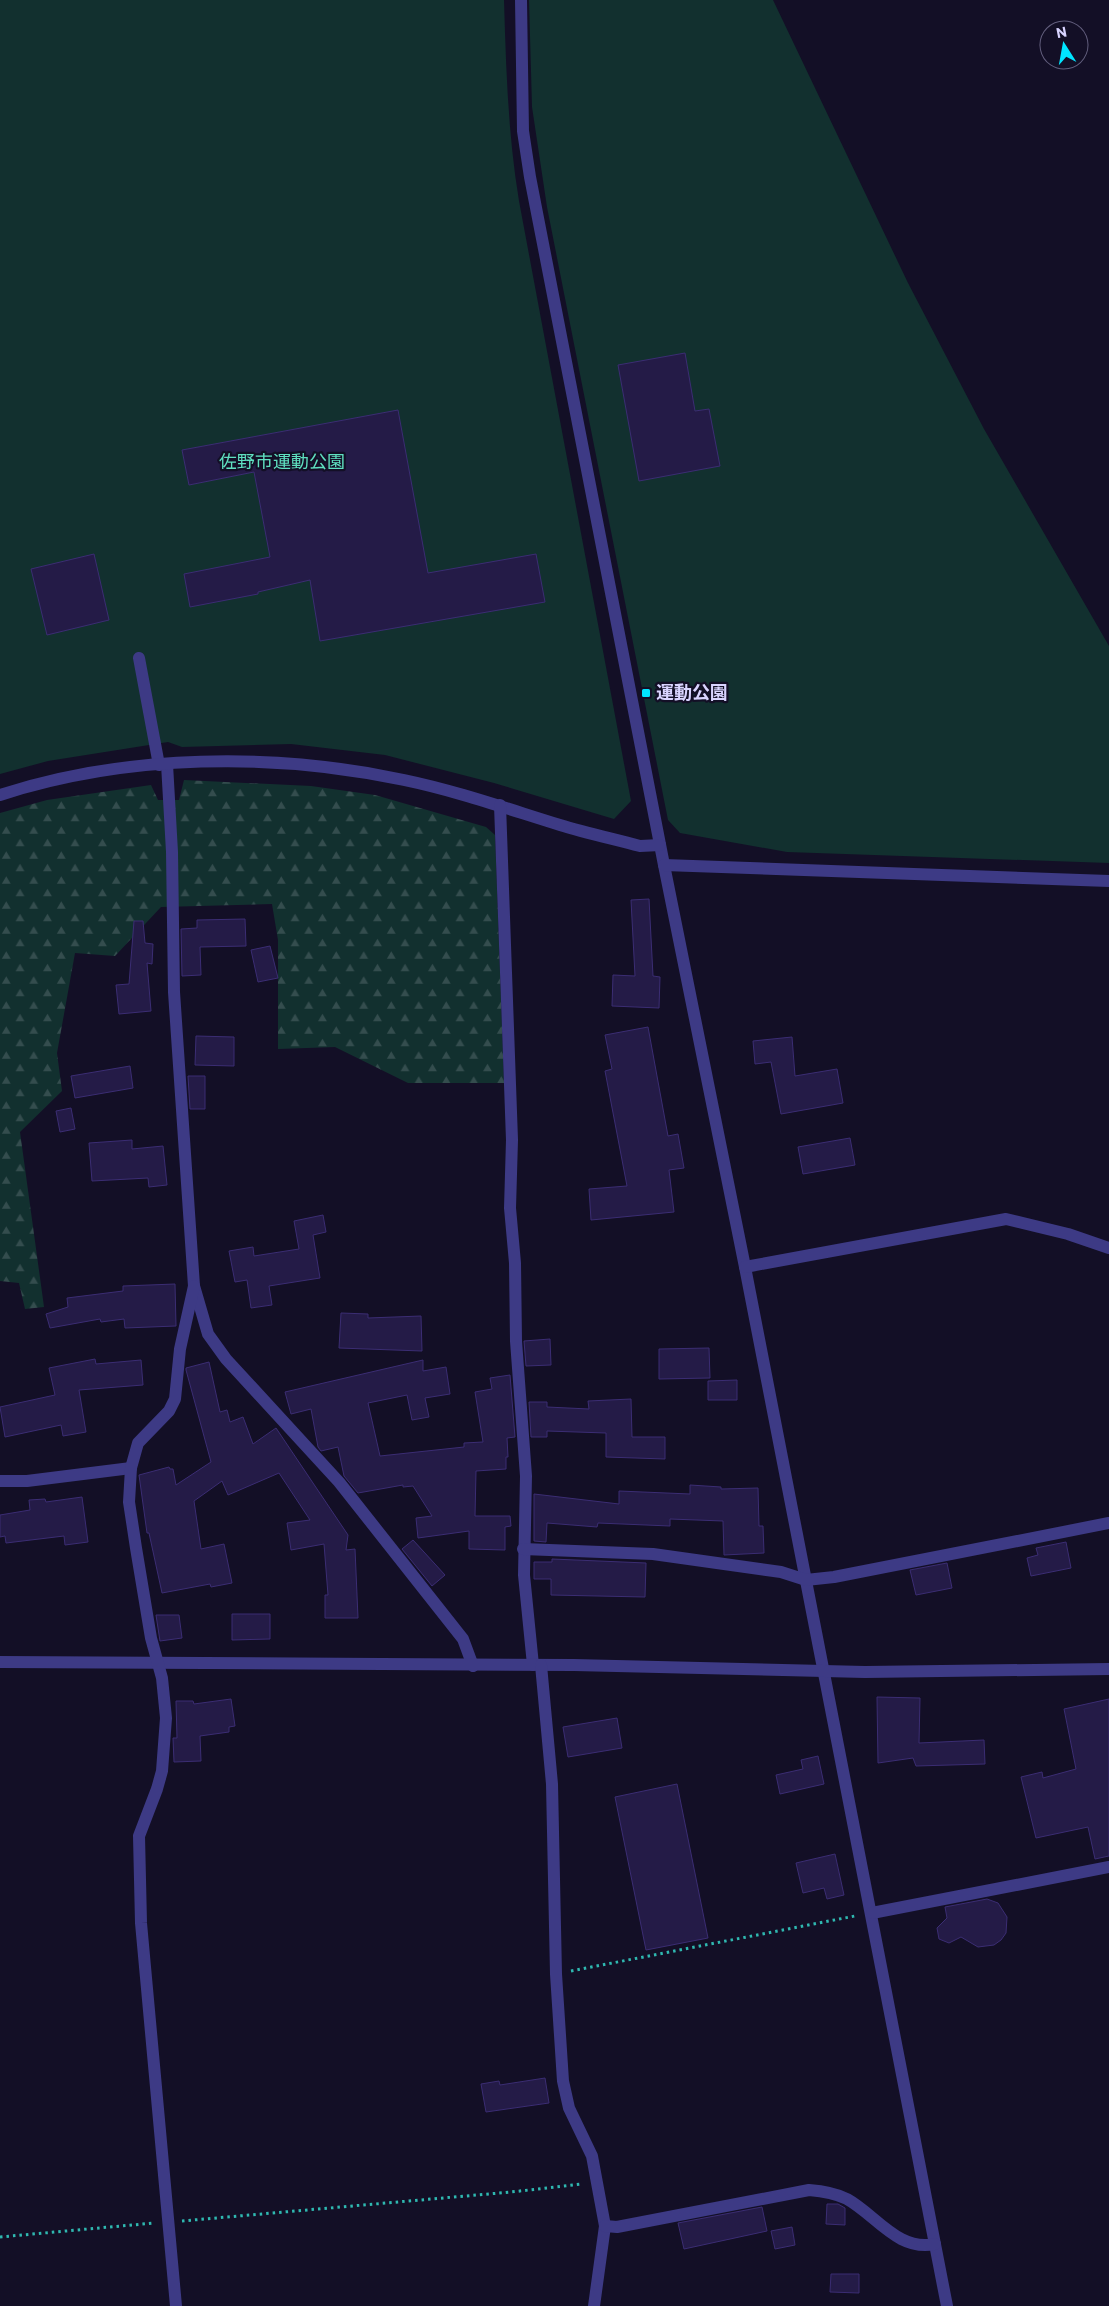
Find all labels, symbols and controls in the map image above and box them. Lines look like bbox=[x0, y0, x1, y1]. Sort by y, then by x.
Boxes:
north arrow bbox=[1039, 20, 1089, 70]
text: N bbox=[1055, 22, 1068, 41]
park label: 佐野市運動公園 bbox=[219, 450, 345, 472]
place label: 運動公園 bbox=[656, 681, 728, 703]
marker: 運動公園 bbox=[640, 687, 652, 699]

